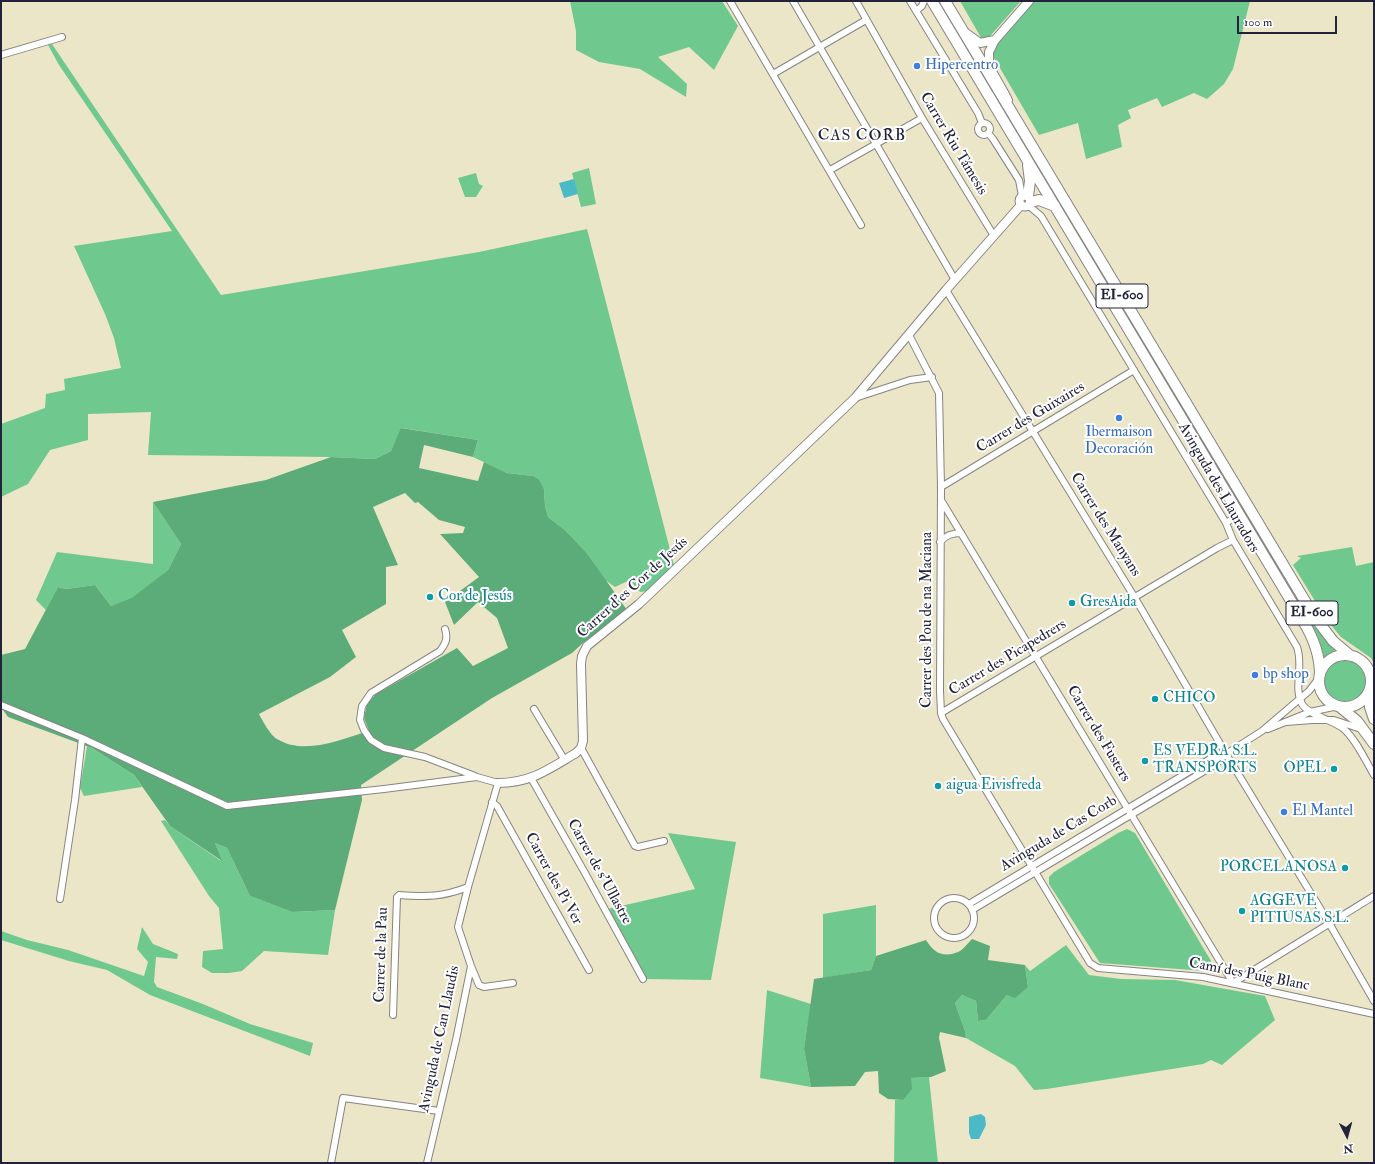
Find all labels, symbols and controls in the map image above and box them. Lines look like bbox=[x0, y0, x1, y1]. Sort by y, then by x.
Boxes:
scale bar bbox=[1239, 8, 1339, 34]
text: 100 m bbox=[1244, 15, 1272, 30]
place label: Hipercentro bbox=[925, 57, 998, 75]
marker: Hipercentro bbox=[912, 61, 922, 71]
street label: Carrer Riu Támesis bbox=[915, 89, 991, 199]
district label: CAS CORB bbox=[818, 127, 906, 147]
road number: EI-600 bbox=[1096, 284, 1148, 308]
street label: Carrer des Guixaires bbox=[974, 379, 1088, 457]
marker: Ibermaison Decoración bbox=[1114, 413, 1124, 423]
street label: Avinguda des Llauradors bbox=[1173, 420, 1263, 556]
place label: Ibermaison Decoración bbox=[1085, 424, 1153, 459]
street label: Carrer des Manyans bbox=[1066, 470, 1144, 580]
street label: Carrer des Pou de na Maciana bbox=[919, 532, 937, 708]
street label: Carrer d'es Cor de Jesús bbox=[574, 534, 692, 642]
place label: Cor de Jesús bbox=[438, 588, 512, 606]
marker: Cor de Jesús bbox=[425, 592, 435, 602]
place label: GresAida bbox=[1080, 594, 1137, 612]
marker: GresAida bbox=[1067, 598, 1077, 608]
road number: EI-600 bbox=[1286, 601, 1338, 625]
street label: Carrer des Picapedrers bbox=[946, 616, 1070, 700]
place label: bp shop bbox=[1263, 666, 1309, 684]
marker: bp shop bbox=[1250, 670, 1260, 680]
street label: Carrer des Fusters bbox=[1062, 683, 1134, 785]
place label: CHICO bbox=[1163, 690, 1215, 708]
marker: CHICO bbox=[1150, 694, 1160, 704]
place label: ES VEDRA S.L. TRANSPORTS bbox=[1153, 743, 1257, 778]
marker: ES VEDRA S.L. TRANSPORTS bbox=[1140, 756, 1150, 766]
place label: OPEL bbox=[1283, 760, 1326, 778]
marker: OPEL bbox=[1329, 764, 1339, 774]
place label: aigua Eivisfreda bbox=[946, 777, 1041, 795]
marker: aigua Eivisfreda bbox=[933, 781, 943, 791]
street label: Avinguda de Cas Corb bbox=[997, 792, 1121, 876]
place label: El Mantel bbox=[1292, 803, 1353, 821]
marker: El Mantel bbox=[1279, 807, 1289, 817]
street label: Carrer de s'Ullastre bbox=[563, 816, 635, 928]
street label: Carrer des Pi Ver bbox=[520, 830, 586, 928]
place label: PORCELANOSA bbox=[1220, 859, 1337, 877]
marker: PORCELANOSA bbox=[1340, 863, 1350, 873]
place label: AGGEVE PITIUSAS S.L. bbox=[1250, 893, 1349, 928]
marker: AGGEVE PITIUSAS S.L. bbox=[1237, 906, 1247, 916]
street label: Carrer de la Pau bbox=[371, 907, 393, 1003]
street label: Camí des Puig Blanc bbox=[1187, 954, 1311, 996]
street label: Avinguda de Can Llaudis bbox=[416, 964, 464, 1114]
north arrow bbox=[1327, 1116, 1367, 1156]
text: N bbox=[1343, 1141, 1354, 1155]

